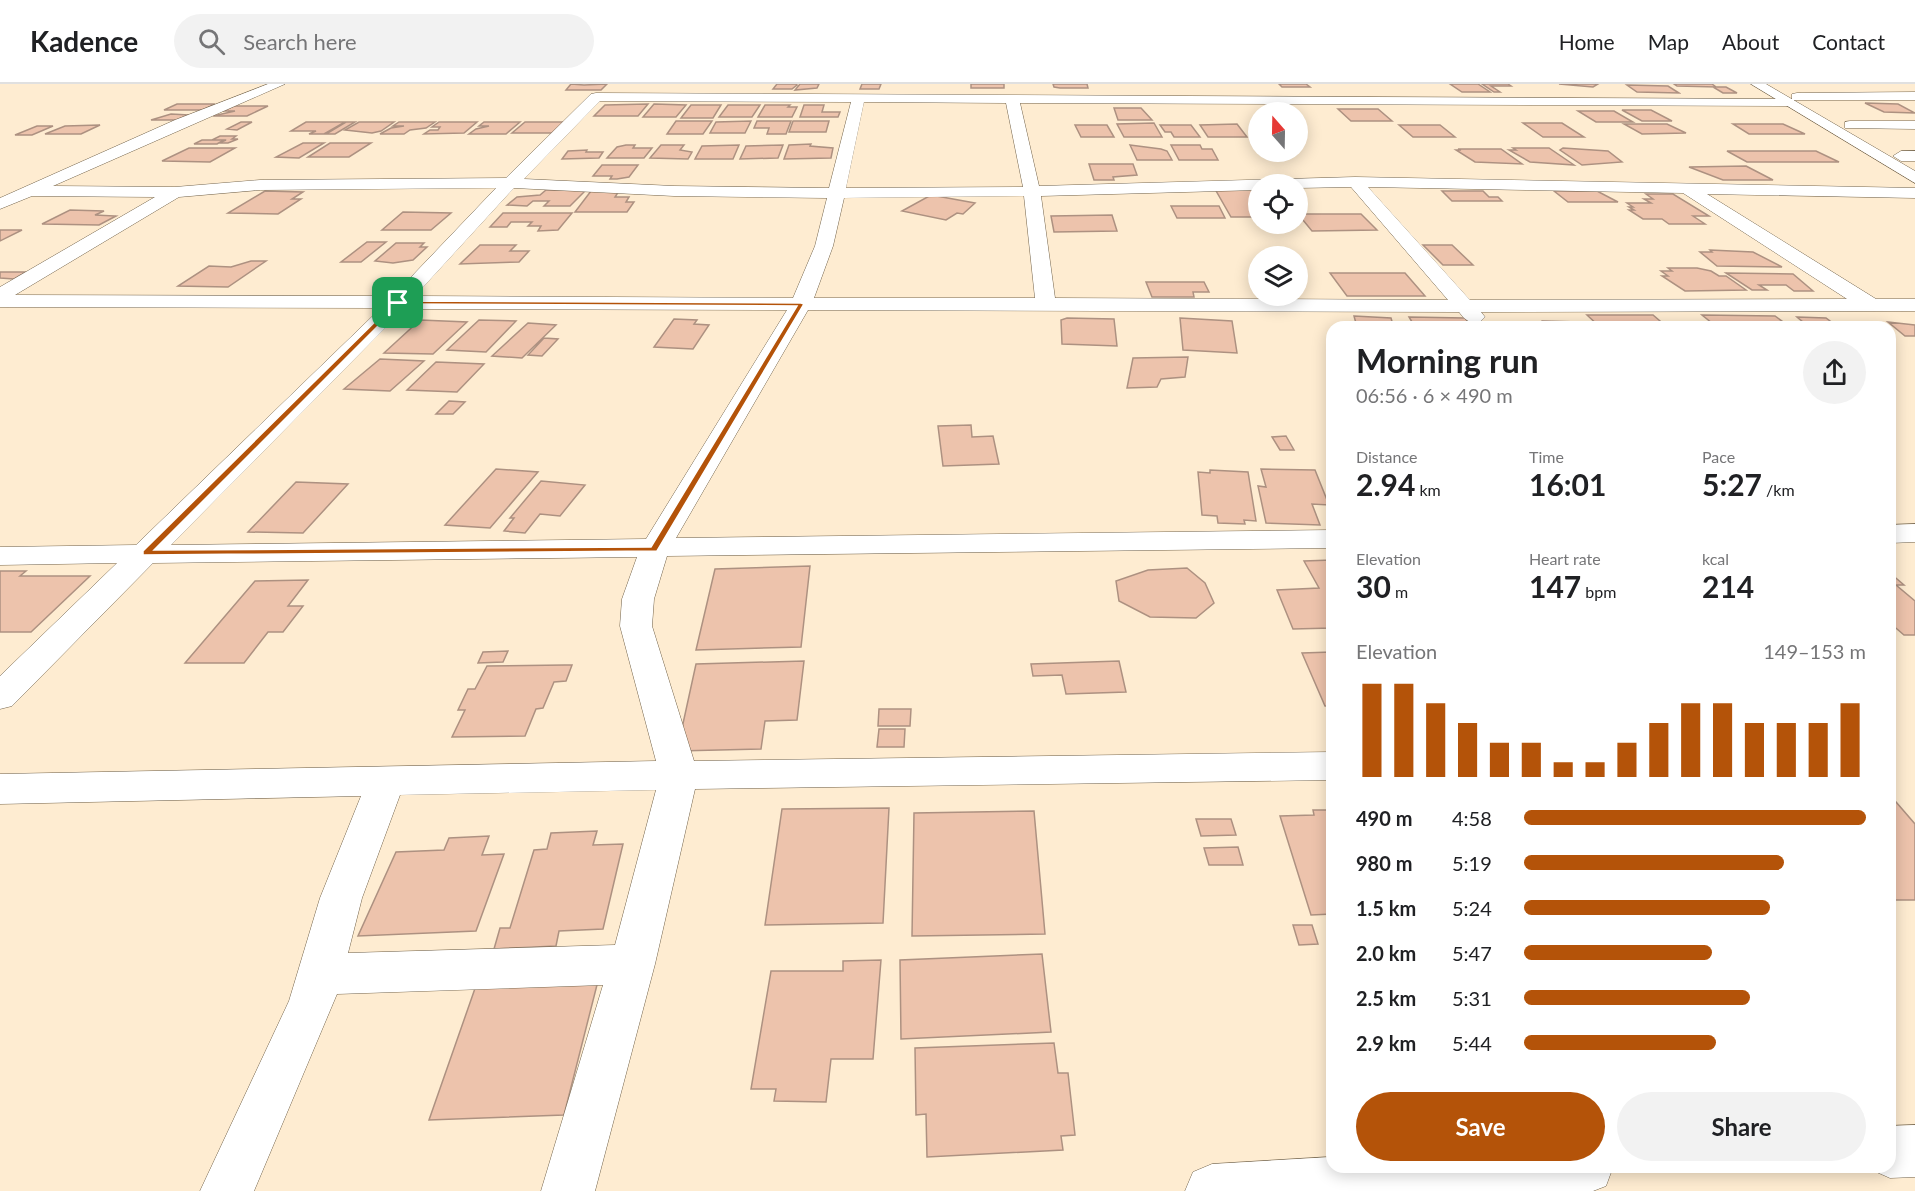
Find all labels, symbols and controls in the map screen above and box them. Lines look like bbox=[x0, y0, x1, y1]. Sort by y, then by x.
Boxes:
search box bbox=[174, 14, 594, 68]
text: Kadence bbox=[30, 24, 138, 58]
icon: search bbox=[195, 25, 228, 58]
text: Search here bbox=[243, 28, 357, 55]
text: Home bbox=[1559, 29, 1615, 54]
text: Map bbox=[1648, 29, 1689, 54]
text: About bbox=[1722, 29, 1779, 54]
text: Contact bbox=[1812, 29, 1885, 54]
north arrow bbox=[1248, 102, 1308, 162]
map controls bbox=[1248, 102, 1308, 306]
button: locate bbox=[1248, 174, 1308, 234]
button: layers bbox=[1248, 246, 1308, 306]
pin bbox=[372, 277, 423, 328]
icon: arrive bbox=[381, 286, 414, 319]
text: Morning run bbox=[1356, 340, 1539, 380]
button: share bbox=[1803, 341, 1866, 404]
text: 06:56 · 6 × 490 m bbox=[1356, 383, 1513, 407]
text: Distance bbox=[1356, 447, 1417, 466]
text: Time bbox=[1529, 447, 1564, 466]
text: Pace bbox=[1702, 447, 1735, 466]
text: 2.94 bbox=[1356, 466, 1415, 502]
text: 16:01 bbox=[1529, 466, 1606, 502]
text: 5:27 bbox=[1702, 466, 1762, 502]
text: km bbox=[1415, 480, 1441, 499]
text: /km bbox=[1762, 480, 1795, 499]
text: Elevation bbox=[1356, 549, 1421, 568]
text: Heart rate bbox=[1529, 549, 1601, 568]
text: kcal bbox=[1702, 549, 1729, 568]
text: 30 bbox=[1356, 568, 1391, 604]
text: 147 bbox=[1529, 568, 1581, 604]
text: 214 bbox=[1702, 568, 1754, 604]
text: m bbox=[1391, 582, 1408, 601]
text: bpm bbox=[1581, 582, 1616, 601]
text: Elevation bbox=[1356, 639, 1437, 663]
text: 149–153 m bbox=[1763, 639, 1866, 663]
text: 490 m bbox=[1356, 806, 1412, 830]
text: 4:58 bbox=[1452, 806, 1492, 830]
text: 980 m bbox=[1356, 851, 1412, 875]
text: 5:19 bbox=[1452, 851, 1492, 875]
text: 1.5 km bbox=[1356, 896, 1416, 920]
text: 5:24 bbox=[1452, 896, 1492, 920]
text: 2.0 km bbox=[1356, 941, 1416, 965]
text: 5:47 bbox=[1452, 941, 1492, 965]
text: 2.5 km bbox=[1356, 986, 1416, 1010]
text: 5:31 bbox=[1452, 986, 1492, 1010]
text: 2.9 km bbox=[1356, 1031, 1416, 1055]
text: 5:44 bbox=[1452, 1031, 1492, 1055]
button: Save bbox=[1356, 1092, 1605, 1161]
button: Share bbox=[1617, 1092, 1866, 1161]

